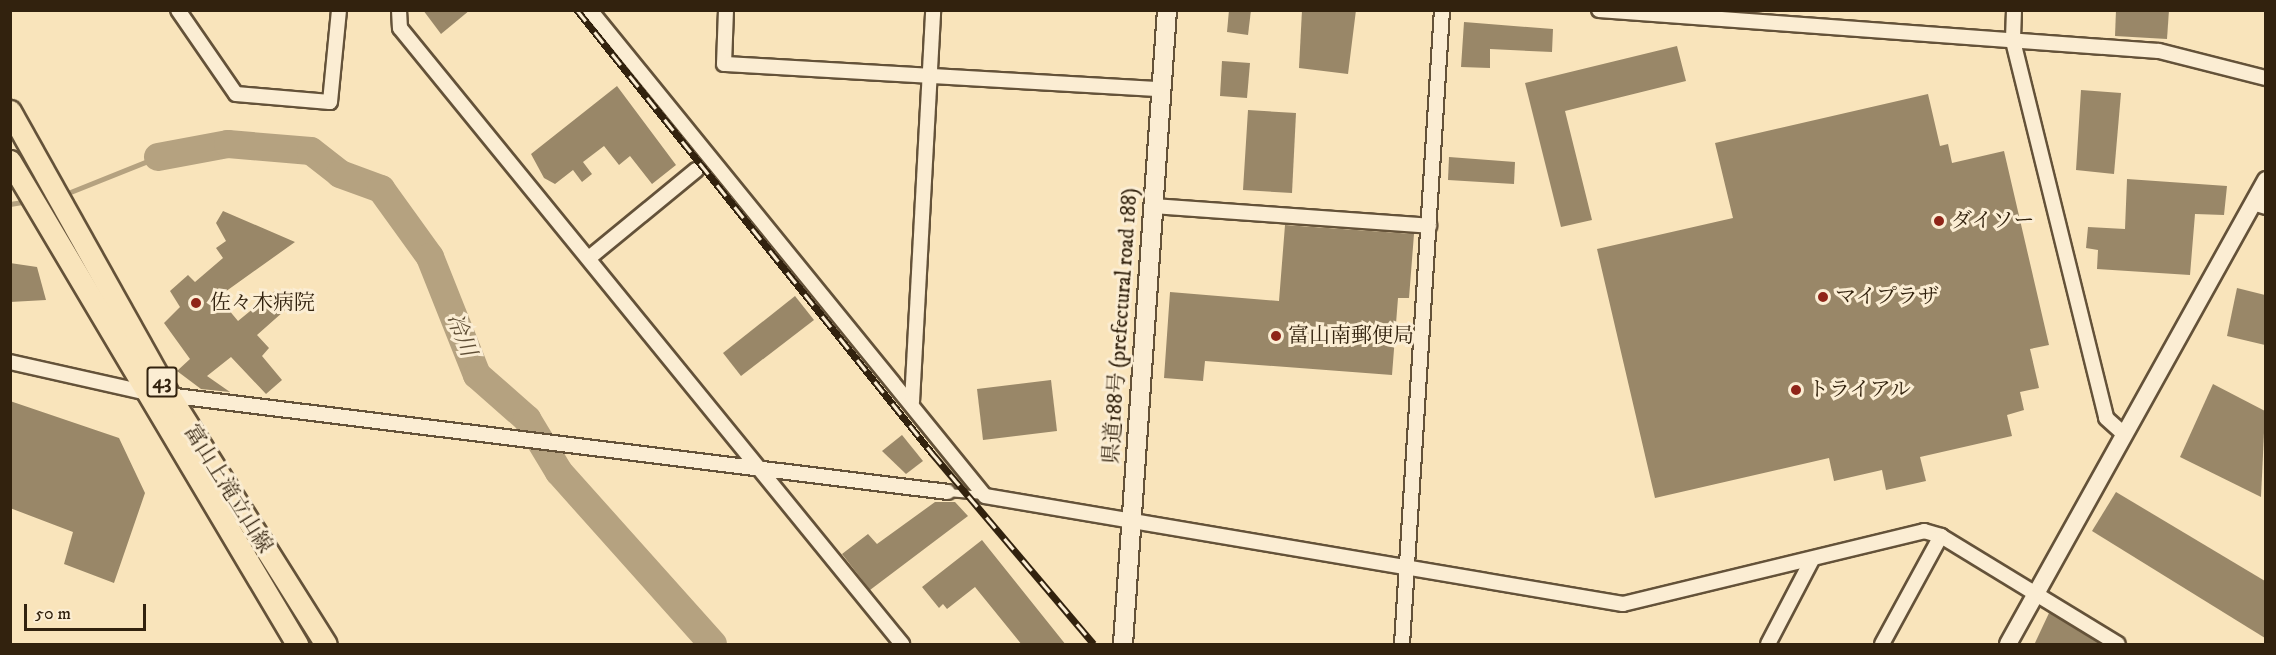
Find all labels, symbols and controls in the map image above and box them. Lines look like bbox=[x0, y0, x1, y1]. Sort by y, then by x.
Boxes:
street label: 県道188号 (prefectural road 188) bbox=[1099, 186, 1143, 466]
place label: ダイソー bbox=[1951, 208, 2035, 234]
marker: ダイソー bbox=[1932, 214, 1946, 228]
place label: マイプラザ bbox=[1835, 284, 1940, 310]
place label: 佐々木病院 bbox=[210, 290, 315, 316]
marker: マイプラザ bbox=[1816, 290, 1830, 304]
marker: 佐々木病院 bbox=[187, 294, 205, 312]
water label: 冷川 bbox=[441, 310, 481, 360]
place label: 富山南郵便局 bbox=[1288, 323, 1414, 349]
marker: 富山南郵便局 bbox=[1269, 329, 1283, 343]
road number: 43 bbox=[146, 365, 178, 399]
place label: トライアル bbox=[1808, 377, 1913, 403]
marker: トライアル bbox=[1789, 383, 1803, 397]
street label: 富山上滝立山線 bbox=[178, 420, 278, 558]
scale bar bbox=[27, 592, 148, 630]
text: 50 m bbox=[35, 603, 71, 625]

